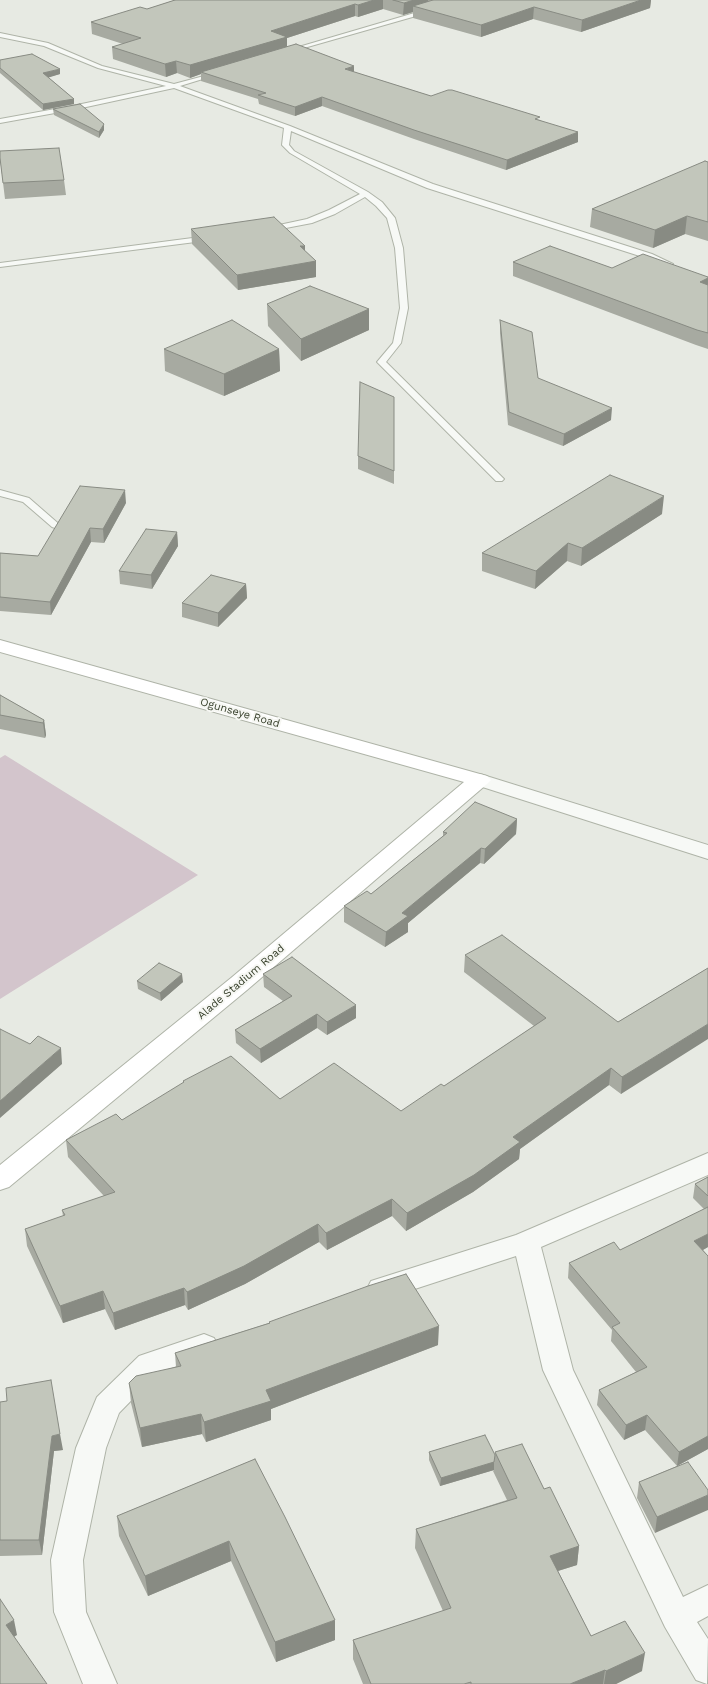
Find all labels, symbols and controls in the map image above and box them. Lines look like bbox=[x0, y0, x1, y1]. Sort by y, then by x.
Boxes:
street label: Ogunseye Road bbox=[199, 695, 281, 731]
street label: Alade Stadium Road bbox=[195, 942, 287, 1022]

